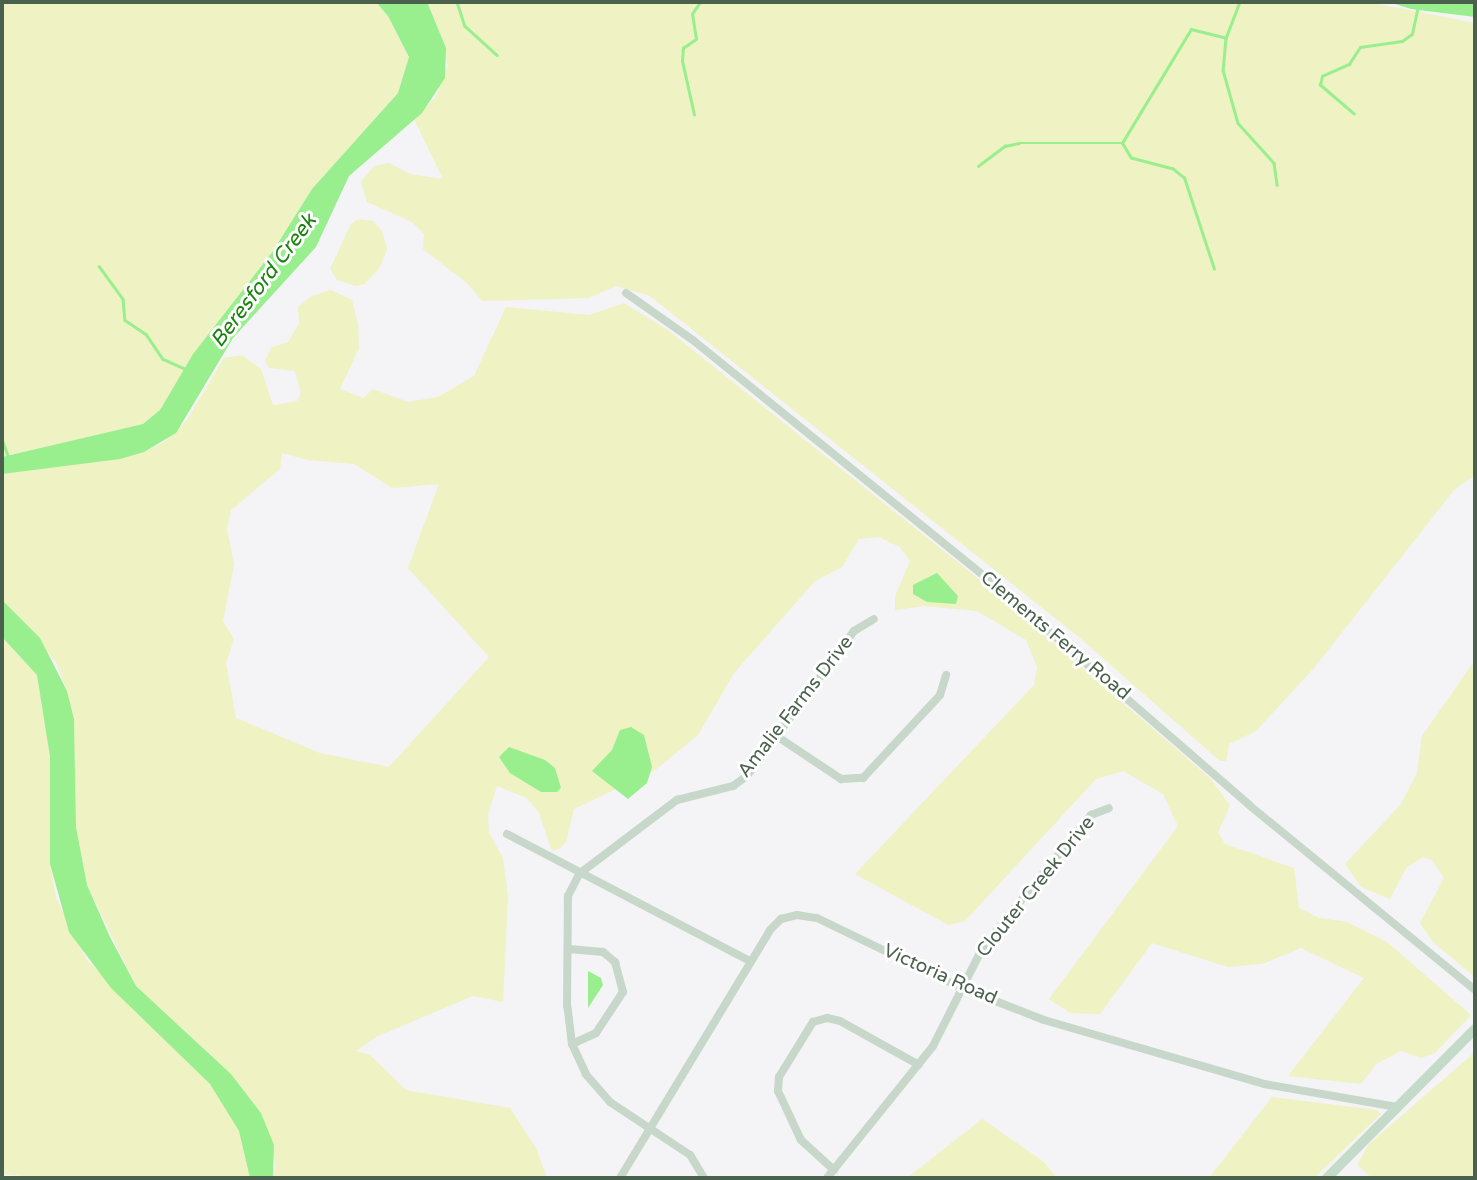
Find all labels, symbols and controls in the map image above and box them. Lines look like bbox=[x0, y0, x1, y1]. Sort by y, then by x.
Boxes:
water label: Beresford Creek bbox=[206, 210, 322, 352]
street label: Clements Ferry Road bbox=[975, 567, 1135, 705]
street label: Amalie Farms Drive bbox=[734, 632, 858, 782]
street label: Clouter Creek Drive bbox=[972, 812, 1100, 962]
street label: Victoria Road bbox=[880, 940, 1000, 1010]

